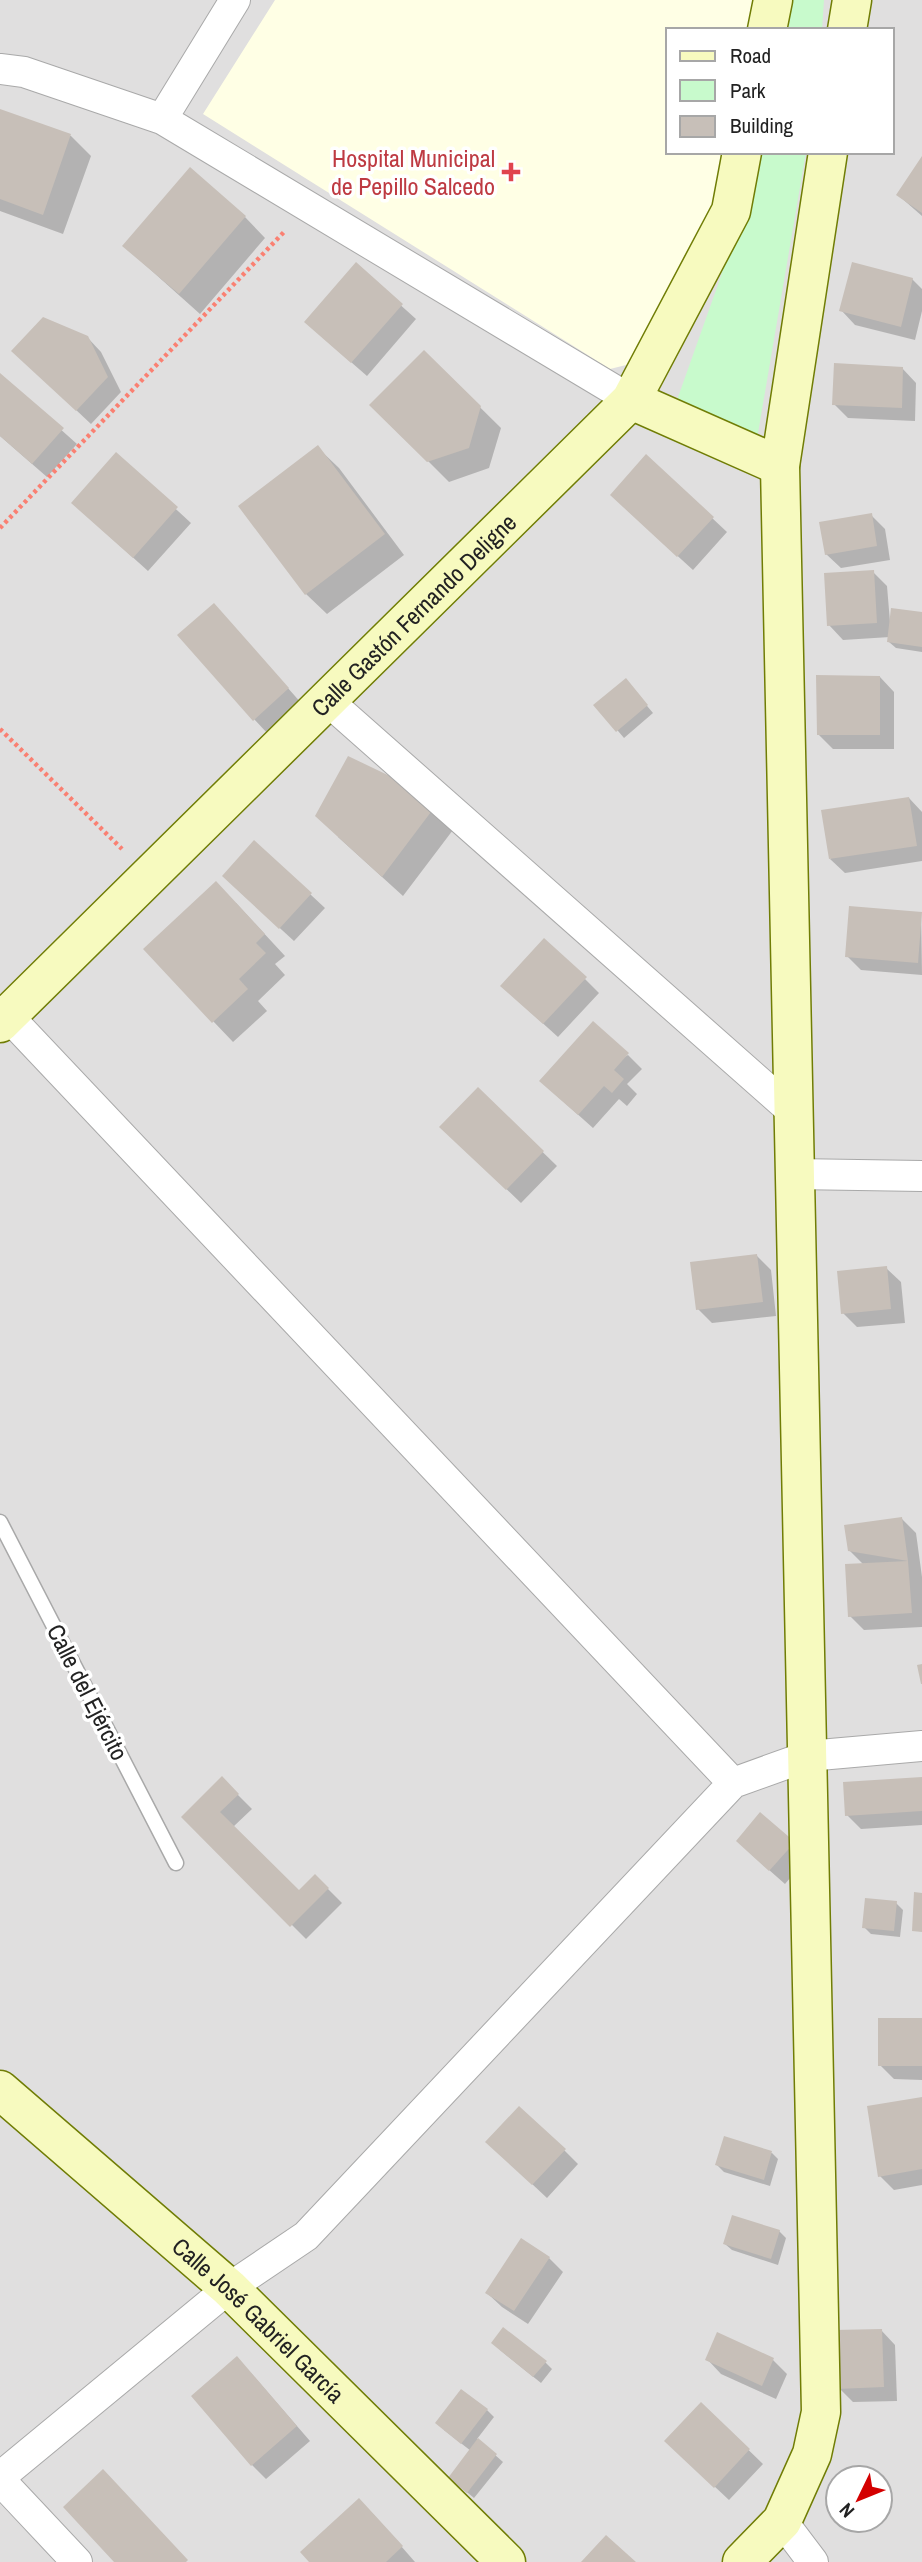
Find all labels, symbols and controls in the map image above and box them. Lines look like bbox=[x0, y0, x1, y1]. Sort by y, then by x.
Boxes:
legend bbox=[666, 28, 894, 154]
text: Road bbox=[730, 41, 771, 70]
text: Park bbox=[730, 76, 766, 105]
text: Building bbox=[730, 111, 794, 140]
place label: Hospital Municipal de Pepillo Salcedo bbox=[331, 142, 495, 202]
marker: Hospital Municipal de Pepillo Salcedo bbox=[501, 162, 521, 182]
street label: Calle Gastón Fernando Deligne bbox=[304, 506, 523, 723]
street label: Calle del Ejército bbox=[40, 1618, 136, 1766]
street label: Calle José Gabriel García bbox=[166, 2230, 352, 2410]
north arrow bbox=[824, 2464, 894, 2534]
text: N bbox=[833, 2498, 860, 2524]

